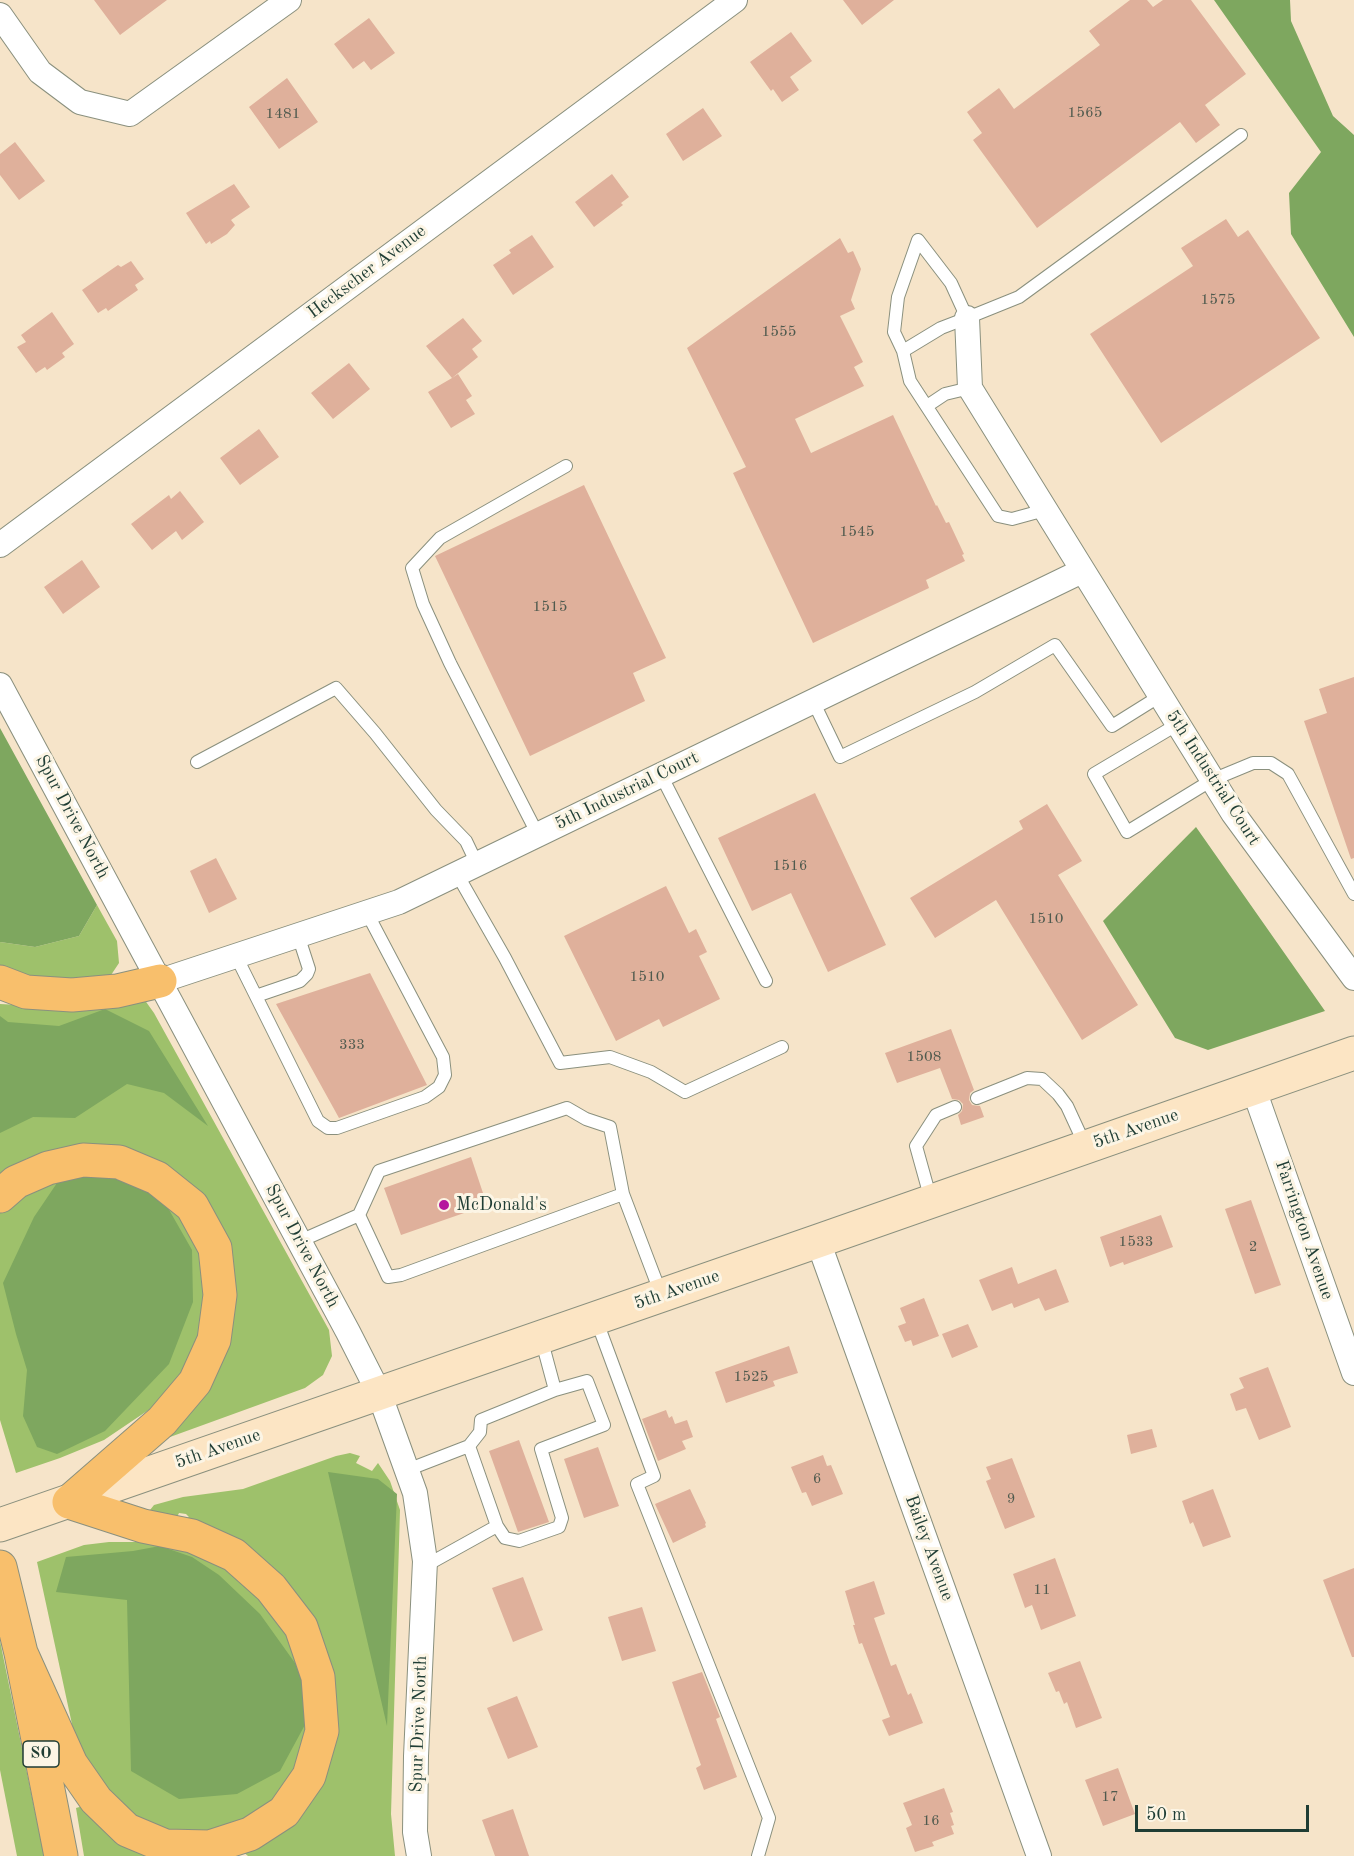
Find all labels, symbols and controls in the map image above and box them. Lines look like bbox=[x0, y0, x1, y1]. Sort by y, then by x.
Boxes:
house number: 1565 bbox=[1068, 104, 1102, 122]
house number: 1481 bbox=[266, 105, 300, 123]
street label: Heckscher Avenue bbox=[303, 220, 431, 324]
house number: 1575 bbox=[1201, 291, 1235, 309]
house number: 1555 bbox=[762, 323, 796, 341]
house number: 1545 bbox=[840, 523, 874, 541]
house number: 1515 bbox=[533, 598, 567, 616]
street label: 5th Industrial Court bbox=[1161, 706, 1265, 850]
street label: 5th Industrial Court bbox=[552, 747, 702, 835]
street label: Spur Drive North bbox=[30, 751, 114, 883]
house number: 1516 bbox=[773, 857, 807, 875]
house number: 1510 bbox=[1029, 910, 1063, 928]
house number: 1510 bbox=[630, 968, 664, 986]
house number: 333 bbox=[339, 1036, 365, 1054]
house number: 1508 bbox=[907, 1048, 941, 1066]
street label: 5th Avenue bbox=[1091, 1104, 1181, 1154]
street label: Farrington Avenue bbox=[1270, 1157, 1338, 1303]
street label: Spur Drive North bbox=[260, 1180, 344, 1312]
place label: McDonald's bbox=[456, 1194, 547, 1216]
marker: McDonald's bbox=[437, 1198, 451, 1212]
house number: 1533 bbox=[1119, 1233, 1153, 1251]
house number: 2 bbox=[1249, 1238, 1257, 1256]
street label: 5th Avenue bbox=[632, 1265, 722, 1315]
house number: 1525 bbox=[734, 1368, 768, 1386]
street label: 5th Avenue bbox=[173, 1424, 263, 1474]
house number: 6 bbox=[813, 1470, 821, 1488]
house number: 9 bbox=[1007, 1490, 1015, 1508]
street label: Bailey Avenue bbox=[900, 1492, 958, 1604]
house number: 11 bbox=[1033, 1581, 1051, 1599]
street label: Spur Drive North bbox=[406, 1655, 432, 1793]
road number: SO bbox=[23, 1741, 59, 1767]
house number: 17 bbox=[1101, 1788, 1119, 1806]
scale bar bbox=[1138, 1793, 1312, 1831]
text: 50 m bbox=[1146, 1806, 1186, 1824]
house number: 16 bbox=[922, 1812, 940, 1830]

